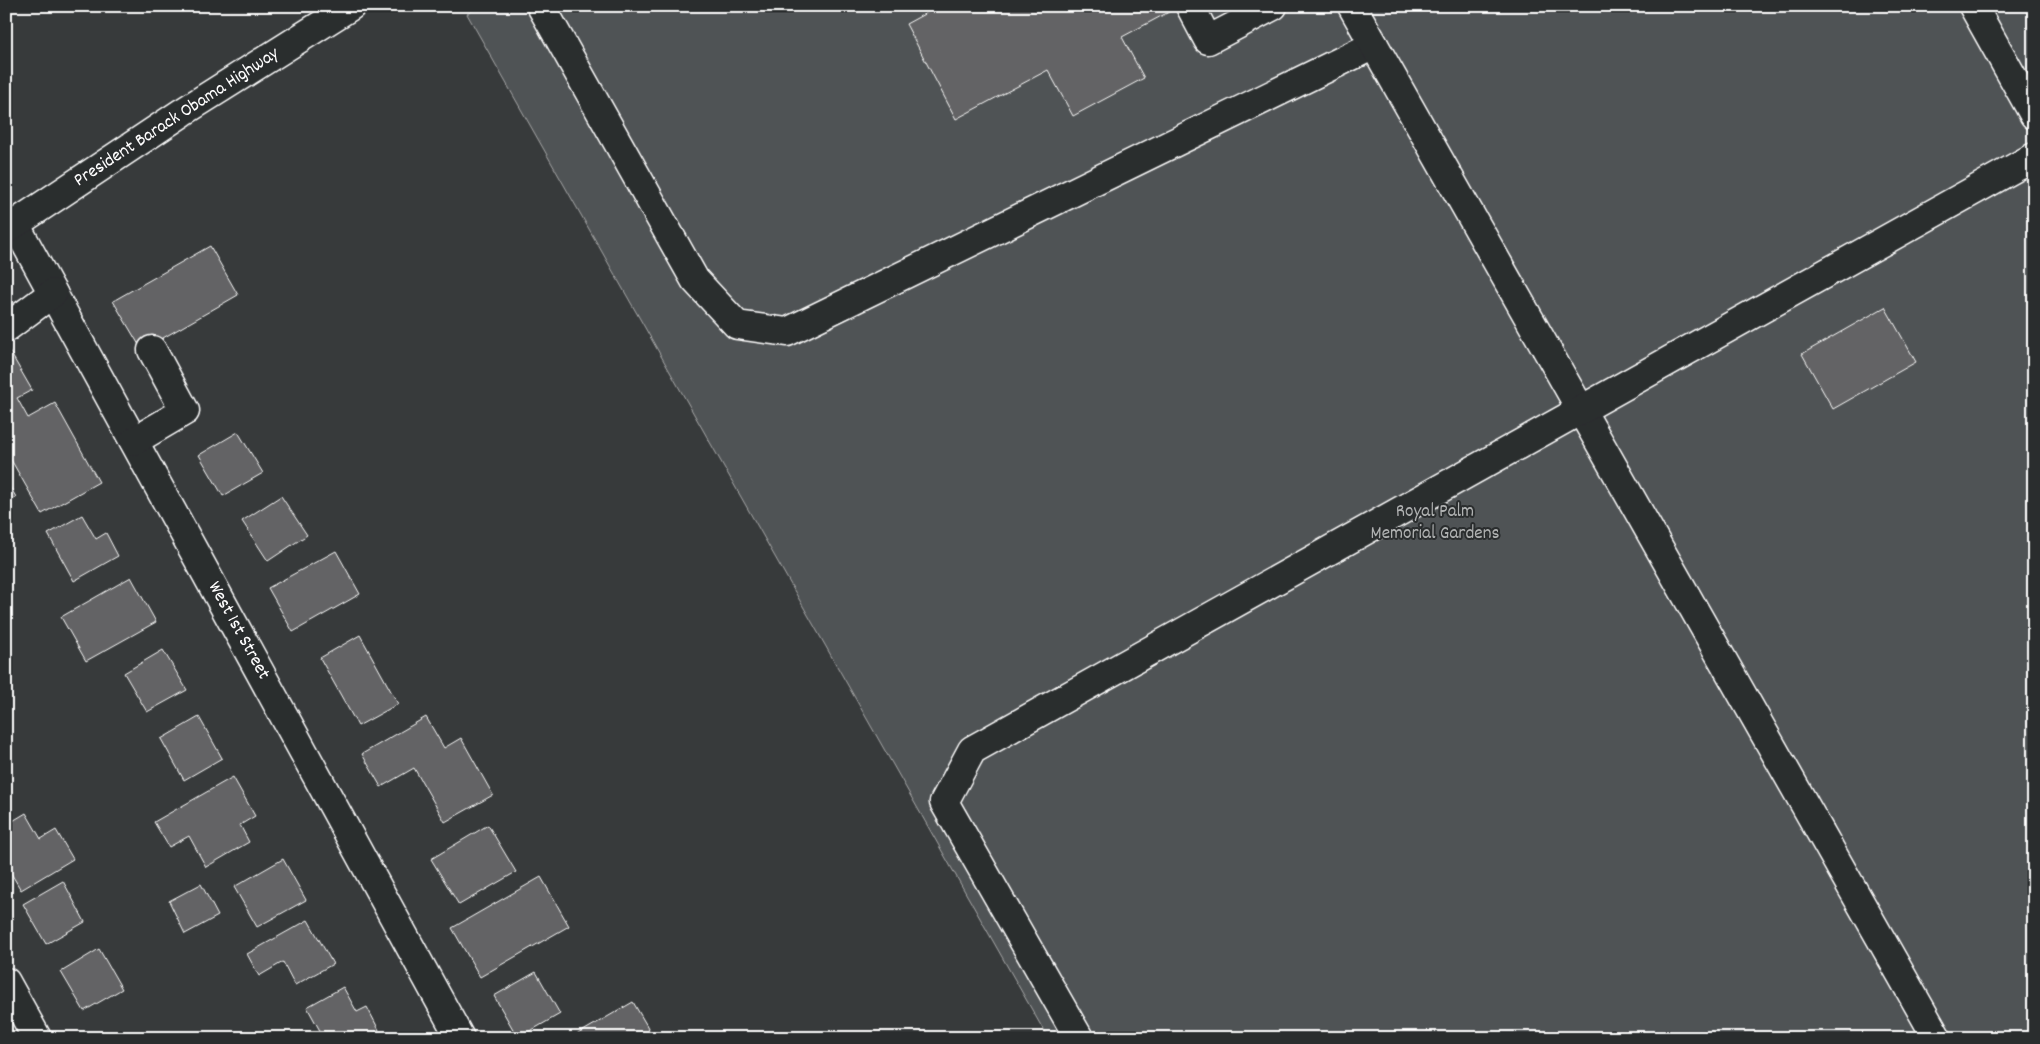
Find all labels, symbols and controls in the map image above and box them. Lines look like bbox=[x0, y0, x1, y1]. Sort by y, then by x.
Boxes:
street label: President Barack Obama Highway bbox=[69, 41, 285, 195]
park label: Royal Palm Memorial Gardens bbox=[1371, 499, 1499, 548]
street label: West 1st Street bbox=[200, 577, 276, 685]

